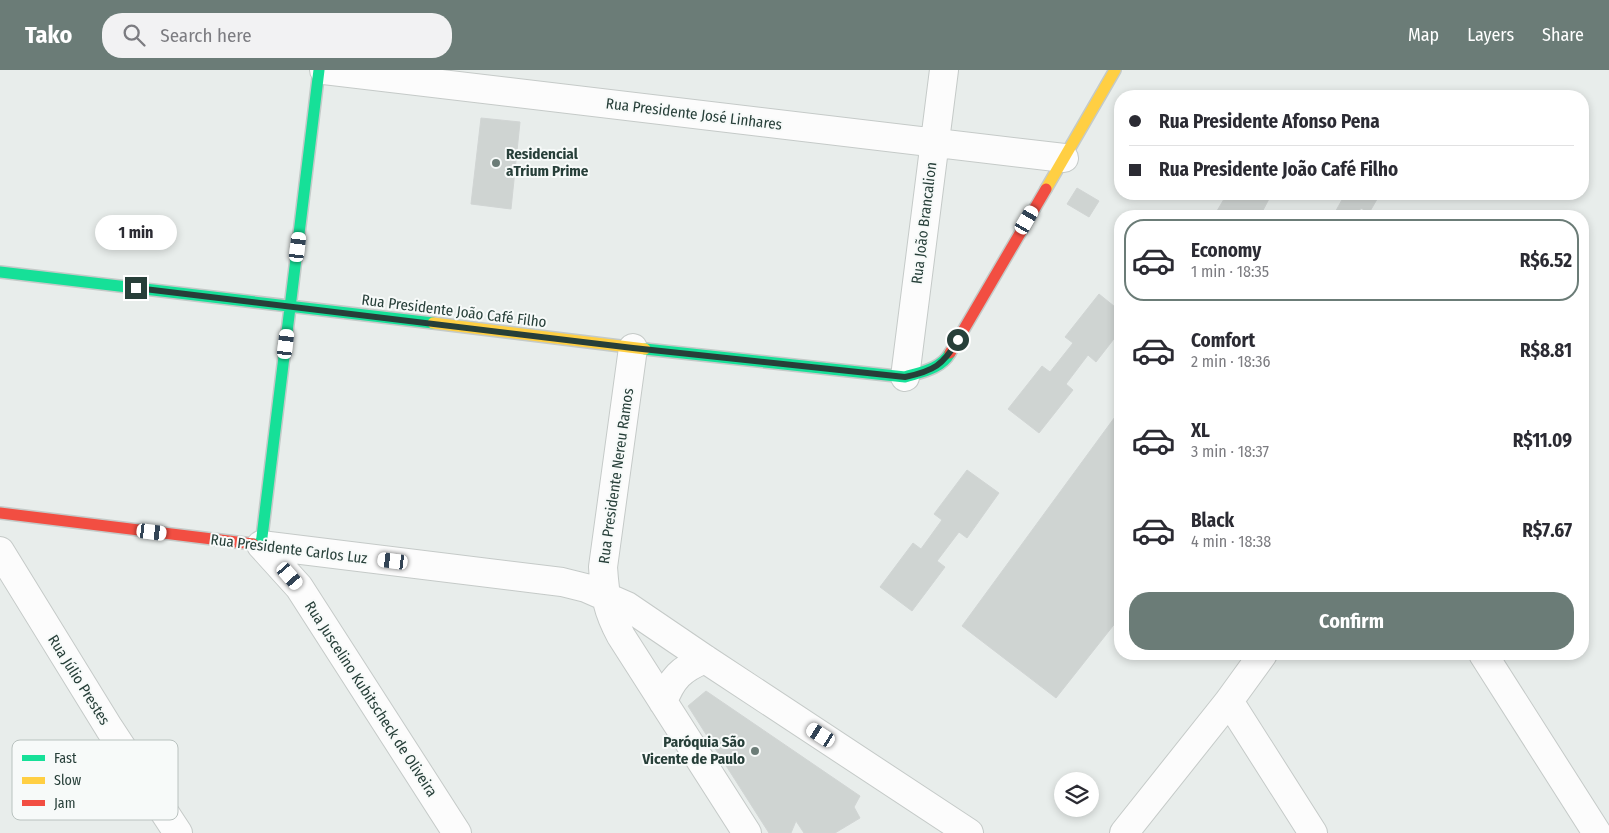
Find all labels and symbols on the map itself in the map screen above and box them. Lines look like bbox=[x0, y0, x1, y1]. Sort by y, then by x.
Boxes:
street label: Rua Presidente José Linhares bbox=[605, 94, 783, 134]
place label: Residencial aTrium Prime bbox=[506, 145, 589, 180]
marker: Residencial aTrium Prime bbox=[490, 157, 502, 169]
street label: Rua João Brancalion bbox=[908, 161, 940, 285]
car bbox=[1013, 203, 1040, 237]
callout: 1 min bbox=[95, 216, 177, 250]
car bbox=[288, 231, 307, 263]
route end bbox=[125, 277, 147, 299]
street label: Rua Presidente João Café Filho bbox=[360, 291, 548, 331]
car bbox=[276, 328, 295, 360]
route start bbox=[947, 329, 969, 351]
street label: Rua Presidente Nereu Ramos bbox=[595, 387, 637, 565]
car bbox=[136, 523, 167, 541]
street label: Rua Presidente Carlos Luz bbox=[210, 530, 368, 568]
car bbox=[377, 552, 408, 570]
car bbox=[274, 560, 305, 592]
street label: Rua Juscelino Kubitscheck de Oliveira bbox=[301, 598, 441, 800]
street label: Rua Júlio Prestes bbox=[44, 632, 114, 728]
car bbox=[804, 721, 837, 749]
place label: Paróquia São Vicente de Paulo bbox=[641, 733, 745, 768]
legend bbox=[12, 740, 178, 820]
marker: Paróquia São Vicente de Paulo bbox=[749, 745, 761, 757]
text: Fast bbox=[54, 750, 77, 767]
text: Slow bbox=[54, 772, 81, 789]
text: Jam bbox=[54, 795, 75, 812]

